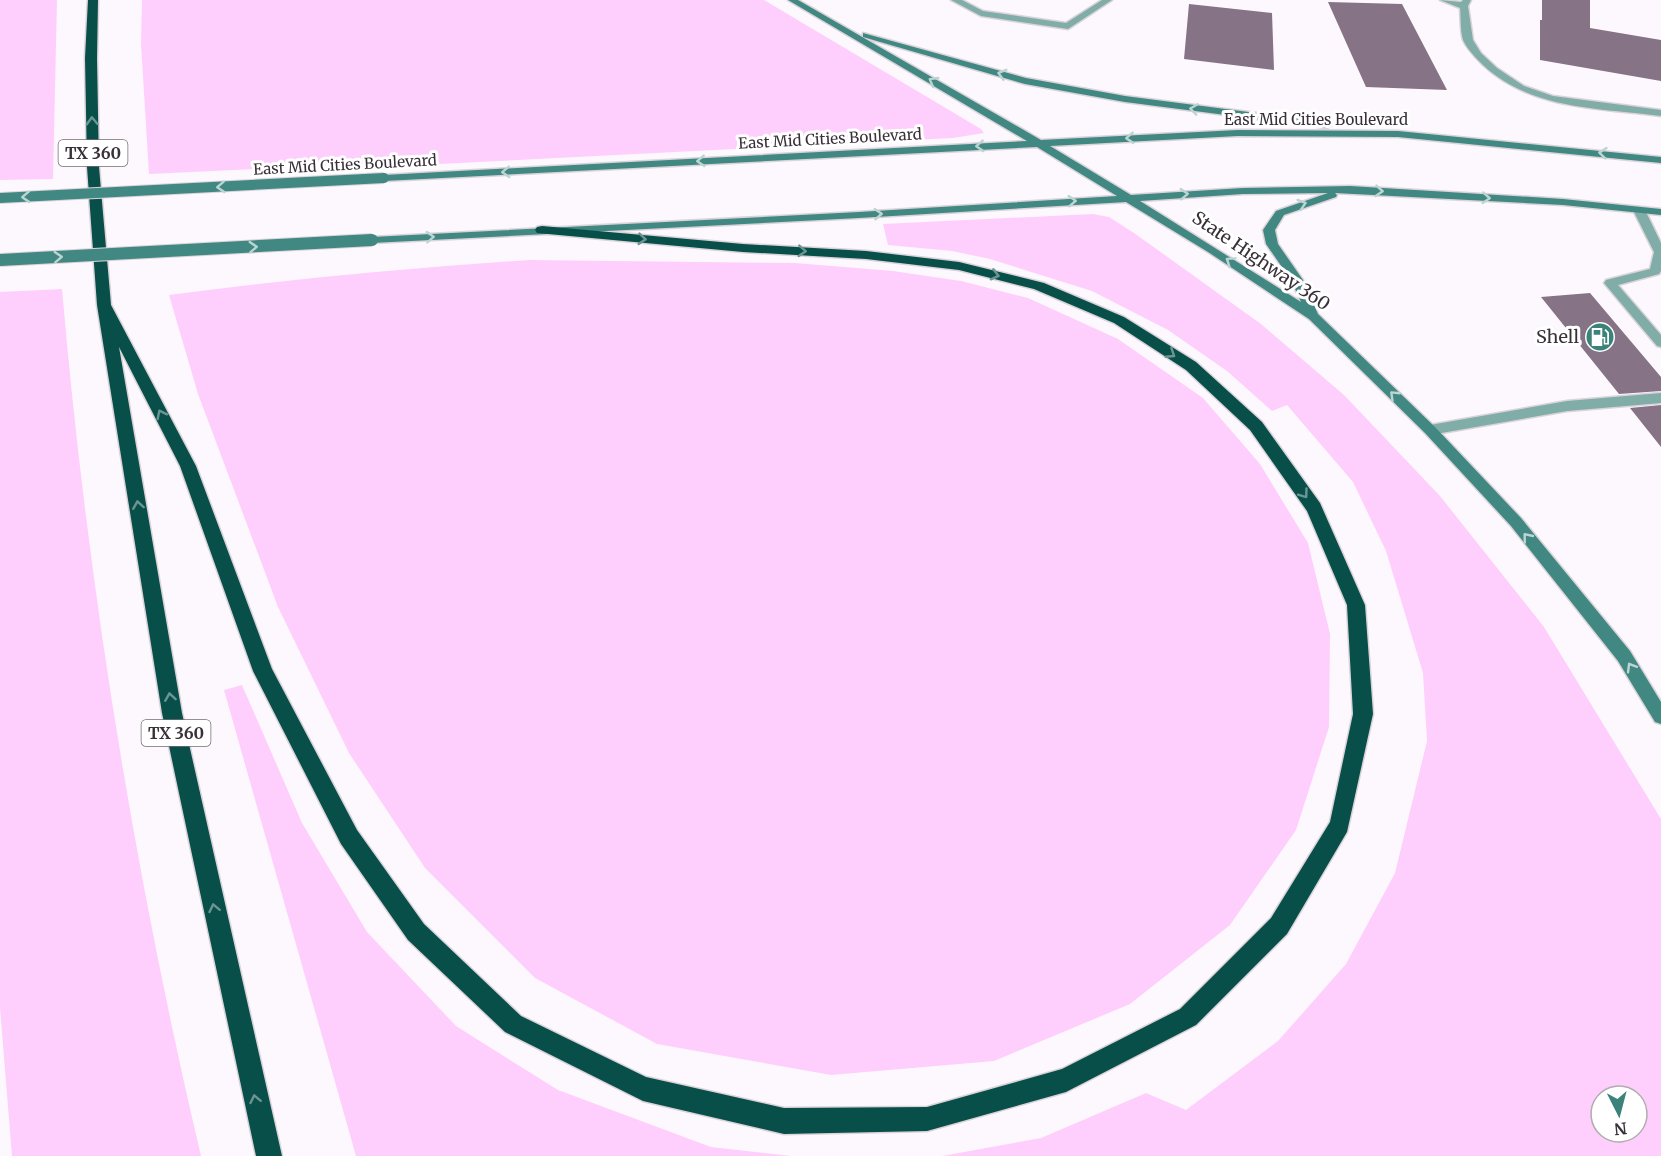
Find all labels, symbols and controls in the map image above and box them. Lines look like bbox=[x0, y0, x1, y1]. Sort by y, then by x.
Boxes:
one-way arrow bbox=[998, 69, 1008, 81]
one-way arrow bbox=[929, 77, 939, 88]
one-way arrow bbox=[1190, 103, 1199, 115]
street label: East Mid Cities Boulevard bbox=[1224, 110, 1408, 129]
one-way arrow bbox=[86, 117, 99, 126]
street label: East Mid Cities Boulevard bbox=[738, 124, 922, 153]
one-way arrow bbox=[1125, 132, 1134, 145]
one-way arrow bbox=[975, 139, 984, 152]
road number: TX 360 bbox=[58, 140, 128, 166]
one-way arrow bbox=[1598, 148, 1607, 160]
street label: East Mid Cities Boulevard bbox=[253, 150, 437, 179]
one-way arrow bbox=[696, 155, 705, 168]
one-way arrow bbox=[502, 165, 511, 178]
one-way arrow bbox=[216, 180, 225, 193]
one-way arrow bbox=[1375, 184, 1384, 197]
one-way arrow bbox=[1180, 188, 1189, 201]
one-way arrow bbox=[22, 190, 31, 203]
one-way arrow bbox=[1481, 191, 1490, 204]
one-way arrow bbox=[1068, 195, 1077, 208]
one-way arrow bbox=[1296, 199, 1307, 212]
street label: State Highway 360 bbox=[1188, 206, 1335, 315]
one-way arrow bbox=[873, 208, 882, 221]
one-way arrow bbox=[426, 231, 435, 244]
one-way arrow bbox=[637, 232, 646, 245]
one-way arrow bbox=[249, 240, 258, 253]
one-way arrow bbox=[797, 245, 806, 258]
one-way arrow bbox=[54, 250, 63, 263]
one-way arrow bbox=[1225, 257, 1236, 268]
one-way arrow bbox=[990, 267, 1000, 280]
fuel station icon: Shell bbox=[1584, 321, 1616, 353]
place label: Shell bbox=[1536, 325, 1579, 348]
one-way arrow bbox=[1165, 347, 1176, 358]
one-way arrow bbox=[1390, 391, 1401, 402]
one-way arrow bbox=[157, 409, 168, 420]
one-way arrow bbox=[1297, 488, 1308, 499]
one-way arrow bbox=[132, 500, 144, 509]
one-way arrow bbox=[1524, 532, 1535, 543]
one-way arrow bbox=[1626, 663, 1638, 673]
one-way arrow bbox=[164, 692, 176, 702]
road number: TX 360 bbox=[142, 720, 210, 746]
one-way arrow bbox=[208, 904, 221, 914]
north arrow bbox=[1589, 1084, 1649, 1144]
one-way arrow bbox=[249, 1094, 262, 1104]
text: N bbox=[1613, 1118, 1628, 1140]

